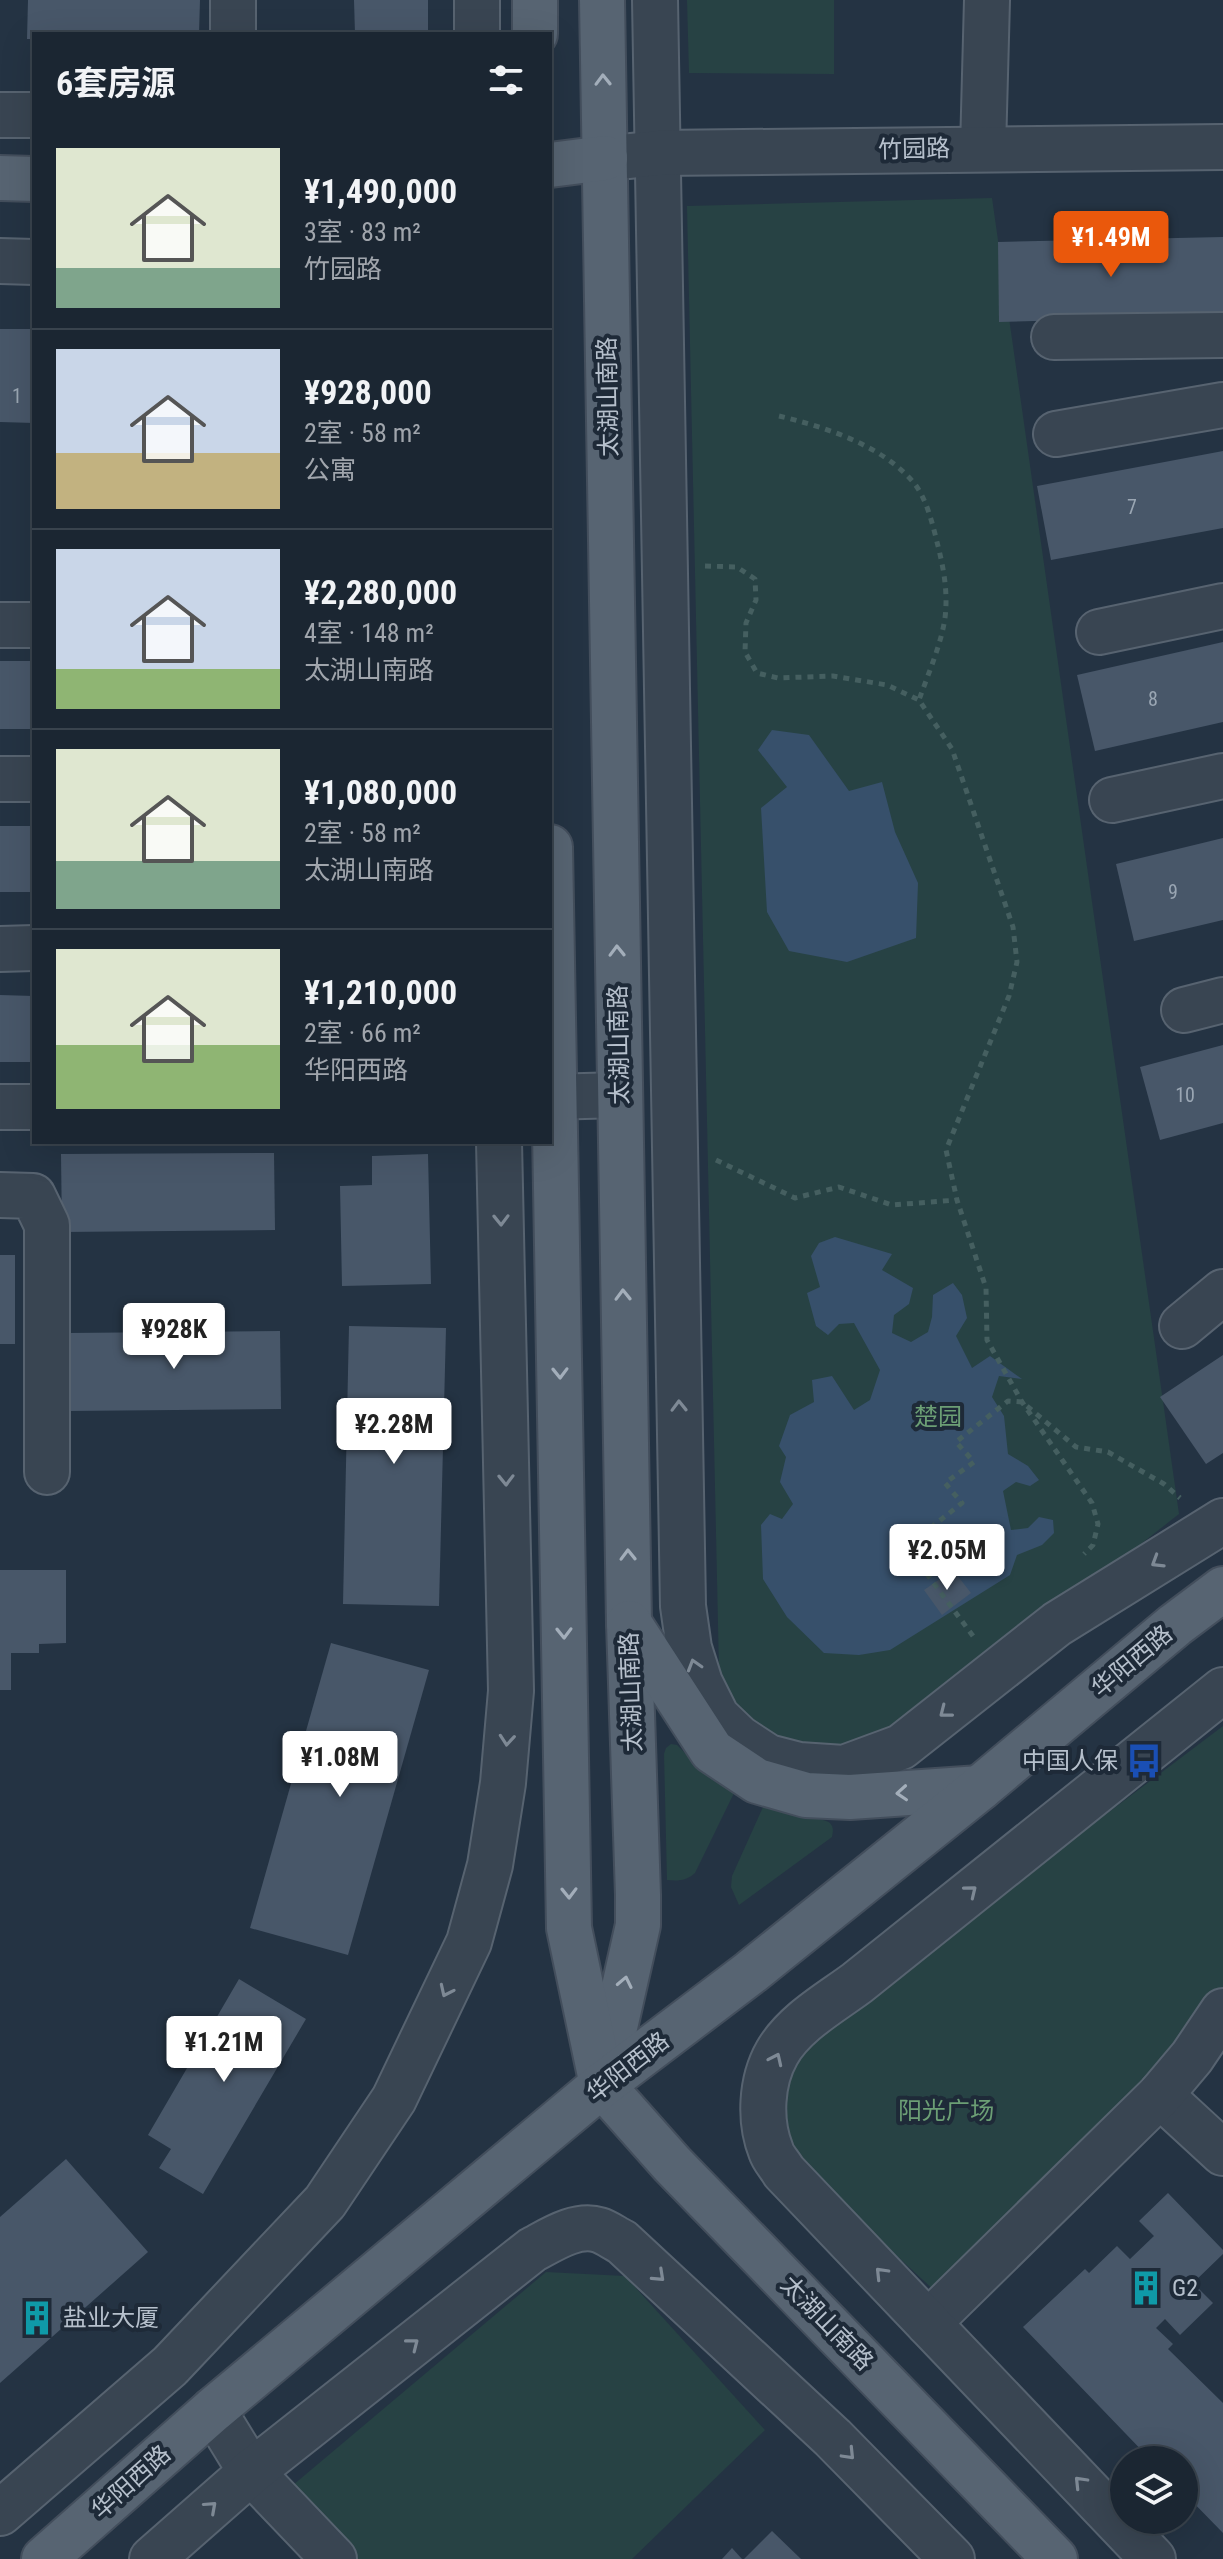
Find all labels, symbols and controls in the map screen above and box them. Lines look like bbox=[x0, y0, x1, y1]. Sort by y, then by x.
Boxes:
icon: filters bbox=[484, 58, 528, 102]
text: 6套房源 bbox=[56, 63, 175, 103]
one-way arrow bbox=[595, 73, 612, 86]
street label: 竹园路 bbox=[878, 134, 950, 164]
text: ¥1,490,000 bbox=[304, 171, 457, 211]
icon: home bbox=[120, 180, 216, 276]
pin: ¥1.49M bbox=[1046, 211, 1176, 279]
text: 3室 · 83 m² bbox=[304, 217, 421, 247]
text: ¥1.49M bbox=[1071, 222, 1151, 252]
text: 竹园路 bbox=[304, 254, 382, 284]
street label: 太湖山南路 bbox=[593, 337, 623, 457]
text: ¥928,000 bbox=[304, 372, 432, 412]
icon: home bbox=[120, 381, 216, 477]
house number: 1 bbox=[12, 384, 22, 408]
text: 2室 · 58 m² bbox=[304, 418, 421, 448]
text: 公寓 bbox=[304, 455, 356, 485]
house number: 7 bbox=[1127, 495, 1137, 519]
text: ¥2,280,000 bbox=[304, 572, 457, 612]
icon: home bbox=[120, 581, 216, 677]
text: 4室 · 148 m² bbox=[304, 618, 434, 648]
text: 太湖山南路 bbox=[304, 655, 434, 685]
house number: 8 bbox=[1148, 687, 1158, 711]
text: ¥1,080,000 bbox=[304, 772, 457, 812]
icon: home bbox=[120, 781, 216, 877]
text: 2室 · 58 m² bbox=[304, 818, 421, 848]
text: 太湖山南路 bbox=[304, 855, 434, 885]
house number: 9 bbox=[1168, 880, 1178, 904]
one-way arrow bbox=[608, 944, 626, 957]
text: ¥1,210,000 bbox=[304, 972, 457, 1012]
icon: home bbox=[120, 981, 216, 1077]
street label: 太湖山南路 bbox=[604, 985, 634, 1105]
text: 2室 · 66 m² bbox=[304, 1018, 421, 1048]
text: 华阳西路 bbox=[304, 1055, 408, 1085]
house number: 10 bbox=[1175, 1083, 1195, 1107]
one-way arrow bbox=[492, 1214, 509, 1227]
one-way arrow bbox=[614, 1288, 632, 1301]
pin: ¥928K bbox=[118, 1303, 230, 1371]
text: ¥928K bbox=[141, 1314, 207, 1344]
one-way arrow bbox=[551, 1367, 568, 1380]
pin: ¥2.28M bbox=[329, 1398, 459, 1466]
one-way arrow bbox=[671, 1399, 688, 1412]
park label: 楚园 bbox=[914, 1403, 962, 1431]
text: ¥2.28M bbox=[354, 1409, 434, 1439]
one-way arrow bbox=[498, 1474, 515, 1487]
pin: ¥2.05M bbox=[882, 1524, 1012, 1592]
text: ¥2.05M bbox=[907, 1535, 987, 1565]
one-way arrow bbox=[619, 1548, 637, 1561]
one-way arrow bbox=[1151, 1552, 1166, 1567]
street label: 华阳西路 bbox=[1086, 1619, 1178, 1703]
one-way arrow bbox=[555, 1627, 573, 1640]
street label: 太湖山南路 bbox=[615, 1632, 647, 1752]
one-way arrow bbox=[687, 1658, 703, 1672]
one-way arrow bbox=[940, 1702, 954, 1717]
pin: ¥1.08M bbox=[275, 1731, 405, 1799]
one-way arrow bbox=[498, 1734, 515, 1747]
text: ¥1.08M bbox=[300, 1742, 380, 1772]
bus stop icon: 中国人保 bbox=[1125, 1742, 1163, 1780]
place label: 中国人保 bbox=[1022, 1747, 1118, 1775]
one-way arrow bbox=[895, 1784, 908, 1801]
one-way arrow bbox=[962, 1886, 977, 1901]
one-way arrow bbox=[560, 1887, 578, 1900]
one-way arrow bbox=[616, 1975, 633, 1989]
one-way arrow bbox=[440, 1982, 456, 1997]
pin: ¥1.21M bbox=[159, 2016, 289, 2084]
street label: 华阳西路 bbox=[582, 2026, 674, 2108]
text: ¥1.21M bbox=[184, 2027, 264, 2057]
one-way arrow bbox=[766, 2053, 782, 2068]
park label: 阳光广场 bbox=[898, 2097, 994, 2125]
one-way arrow bbox=[650, 2267, 664, 2282]
one-way arrow bbox=[876, 2268, 890, 2283]
building icon: G2 bbox=[1127, 2269, 1165, 2307]
street label: 太湖山南路 bbox=[775, 2270, 879, 2376]
place label: G2 bbox=[1172, 2274, 1198, 2302]
building icon: 盐业大厦 bbox=[18, 2299, 56, 2337]
place label: 盐业大厦 bbox=[63, 2304, 159, 2332]
one-way arrow bbox=[404, 2340, 419, 2354]
street label: 华阳西路 bbox=[86, 2439, 176, 2525]
one-way arrow bbox=[840, 2445, 854, 2459]
map controls bbox=[1110, 2446, 1198, 2534]
button: layers bbox=[1110, 2446, 1198, 2534]
one-way arrow bbox=[1074, 2477, 1089, 2491]
one-way arrow bbox=[201, 2503, 216, 2517]

